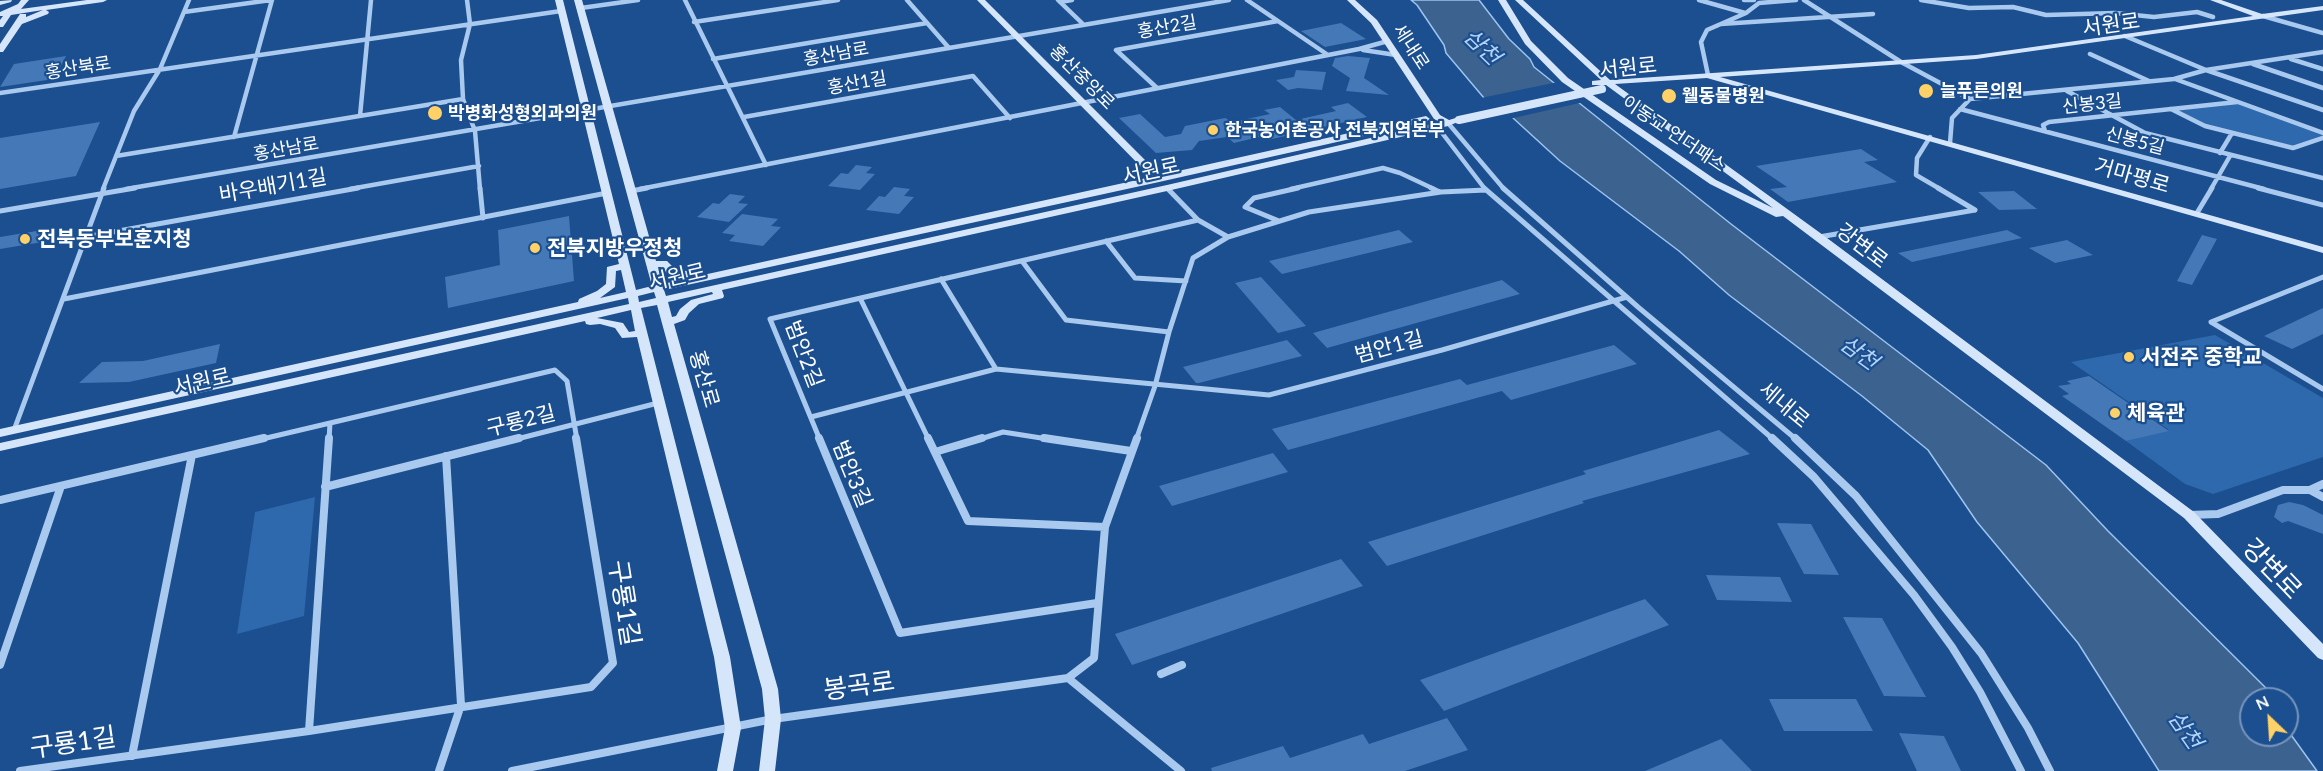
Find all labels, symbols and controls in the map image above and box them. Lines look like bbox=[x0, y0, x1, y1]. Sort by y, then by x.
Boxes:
street label: 서원로 bbox=[2081, 8, 2141, 42]
street label: 홍산2길 bbox=[1136, 11, 1198, 43]
street label: 세내로 bbox=[1388, 20, 1434, 74]
water label: 삼천 bbox=[1458, 23, 1506, 71]
street label: 홍산남로 bbox=[802, 38, 870, 70]
street label: 홍산중앙로 bbox=[1045, 40, 1119, 114]
street label: 홍산북로 bbox=[44, 52, 112, 84]
street label: 서원로 bbox=[1598, 52, 1658, 84]
street label: 홍산1길 bbox=[826, 67, 888, 99]
place label: 늘푸른의원 bbox=[1940, 80, 2023, 102]
marker: 늘푸른의원 bbox=[1917, 82, 1935, 100]
place label: 웰동물병원 bbox=[1682, 85, 1765, 107]
marker: 웰동물병원 bbox=[1660, 87, 1678, 105]
street label: 신봉3길 bbox=[2061, 90, 2123, 118]
street label: 이동교 언더패스 bbox=[1618, 91, 1730, 177]
place label: 박병화성형외과의원 bbox=[448, 102, 597, 124]
marker: 박병화성형외과의원 bbox=[426, 104, 444, 122]
place label: 한국농어촌공사 전북지역본부 bbox=[1225, 119, 1445, 141]
marker: 한국농어촌공사 전북지역본부 bbox=[1206, 123, 1220, 137]
street label: 신봉5길 bbox=[2103, 123, 2167, 159]
street label: 홍산남로 bbox=[252, 133, 320, 165]
street label: 서원로 bbox=[1120, 153, 1182, 189]
street label: 거마평로 bbox=[2091, 153, 2173, 199]
street label: 바우배기1길 bbox=[217, 164, 329, 208]
street label: 강변로 bbox=[1831, 218, 1893, 274]
place label: 전북동부보훈지청 bbox=[37, 226, 192, 252]
marker: 전북동부보훈지청 bbox=[18, 232, 32, 246]
place label: 전북지방우정청 bbox=[547, 235, 682, 261]
marker: 전북지방우정청 bbox=[528, 241, 542, 255]
street label: 서원로 bbox=[646, 258, 708, 296]
street label: 범안2길 bbox=[780, 317, 828, 391]
street label: 범안1길 bbox=[1352, 326, 1426, 368]
water label: 삼천 bbox=[1835, 330, 1883, 376]
place label: 서전주 중학교 bbox=[2141, 344, 2262, 370]
street label: 홍산로 bbox=[684, 348, 724, 410]
marker: 서전주 중학교 bbox=[2122, 350, 2136, 364]
street label: 서원로 bbox=[171, 363, 233, 401]
street label: 세내로 bbox=[1754, 377, 1814, 433]
street label: 구룡2길 bbox=[484, 400, 558, 442]
place label: 체육관 bbox=[2127, 400, 2185, 426]
marker: 체육관 bbox=[2108, 406, 2122, 420]
street label: 범안3길 bbox=[827, 437, 877, 511]
street label: 강변로 bbox=[2236, 532, 2308, 606]
street label: 구룡1길 bbox=[602, 558, 646, 648]
street label: 봉곡로 bbox=[821, 666, 897, 706]
north arrow bbox=[2239, 687, 2299, 747]
text: N bbox=[2252, 691, 2272, 713]
water label: 삼천 bbox=[2163, 706, 2207, 754]
street label: 구룡1길 bbox=[28, 722, 118, 764]

